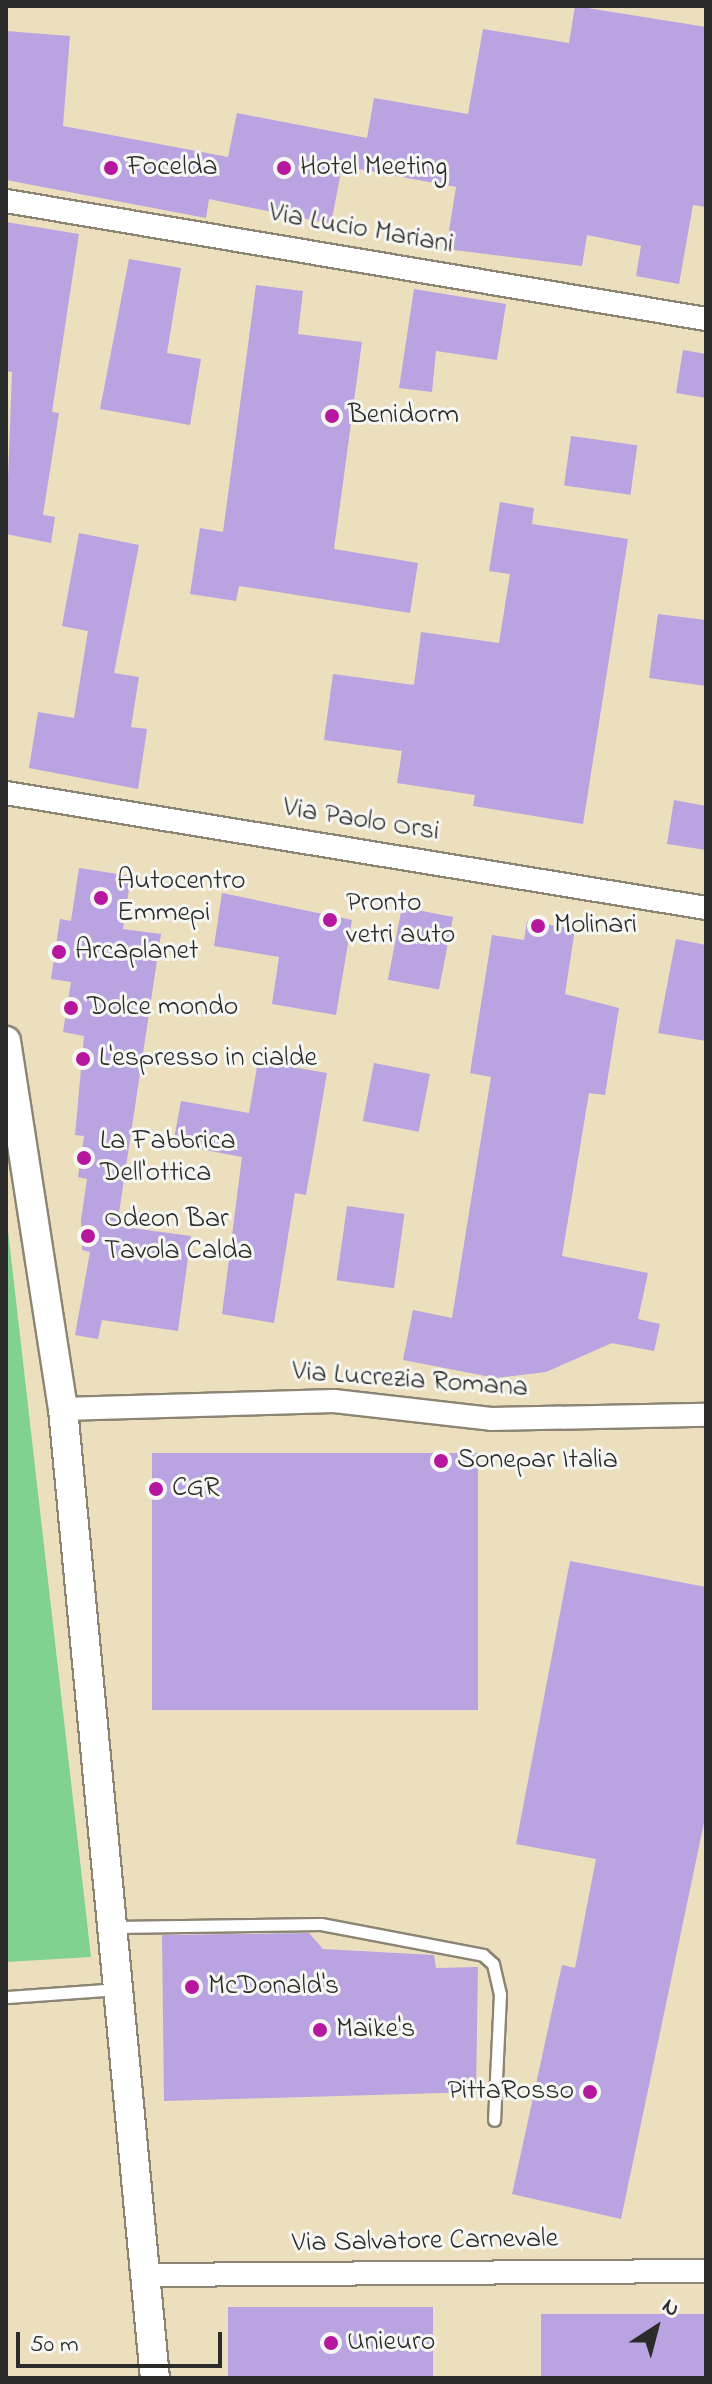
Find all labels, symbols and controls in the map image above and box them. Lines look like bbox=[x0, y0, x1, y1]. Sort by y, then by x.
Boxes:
place label: Focelda bbox=[127, 151, 218, 185]
place label: Hotel Meeting bbox=[300, 151, 447, 185]
marker: Focelda bbox=[102, 159, 120, 177]
marker: Hotel Meeting bbox=[275, 159, 293, 177]
street label: Via Lucio Mariani bbox=[266, 197, 456, 263]
place label: Benidorm bbox=[348, 399, 459, 433]
marker: Benidorm bbox=[323, 407, 341, 425]
street label: Via Paolo Orsi bbox=[280, 792, 442, 850]
place label: Autocentro Emmepi bbox=[117, 865, 246, 931]
place label: Pronto vetri auto bbox=[346, 887, 455, 953]
marker: Autocentro Emmepi bbox=[92, 889, 110, 907]
place label: Molinari bbox=[554, 909, 637, 943]
marker: Pronto vetri auto bbox=[321, 911, 339, 929]
marker: Molinari bbox=[529, 917, 547, 935]
place label: Arcaplanet bbox=[75, 935, 198, 969]
marker: Arcaplanet bbox=[50, 943, 68, 961]
place label: Dolce mondo bbox=[87, 991, 238, 1025]
marker: Dolce mondo bbox=[62, 999, 80, 1017]
place label: L'espresso in cialde bbox=[99, 1042, 317, 1076]
marker: L'espresso in cialde bbox=[74, 1050, 92, 1068]
place label: La Fabbrica Dell'ottica bbox=[100, 1125, 236, 1191]
marker: La Fabbrica Dell'ottica bbox=[75, 1149, 93, 1167]
place label: Odeon Bar Tavola Calda bbox=[104, 1203, 253, 1269]
marker: Odeon Bar Tavola Calda bbox=[79, 1227, 97, 1245]
street label: Via Lucrezia Romana bbox=[291, 1356, 529, 1406]
place label: Sonepar Italia bbox=[457, 1444, 618, 1478]
marker: Sonepar Italia bbox=[432, 1452, 450, 1470]
place label: CGR bbox=[172, 1472, 220, 1506]
marker: CGR bbox=[147, 1480, 165, 1498]
place label: McDonald's bbox=[208, 1970, 339, 2004]
marker: McDonald's bbox=[183, 1978, 201, 1996]
place label: Maike's bbox=[336, 2013, 415, 2047]
marker: Maike's bbox=[311, 2021, 329, 2039]
place label: PittaRosso bbox=[447, 2075, 574, 2109]
marker: PittaRosso bbox=[581, 2083, 599, 2101]
street label: Via Salvatore Carnevale bbox=[292, 2223, 558, 2261]
north arrow bbox=[616, 2288, 696, 2368]
text: N bbox=[655, 2291, 686, 2326]
scale bar bbox=[20, 2316, 226, 2366]
place label: Unieuro bbox=[347, 2326, 435, 2360]
text: 50 m bbox=[30, 2328, 79, 2363]
marker: Unieuro bbox=[322, 2334, 340, 2352]

